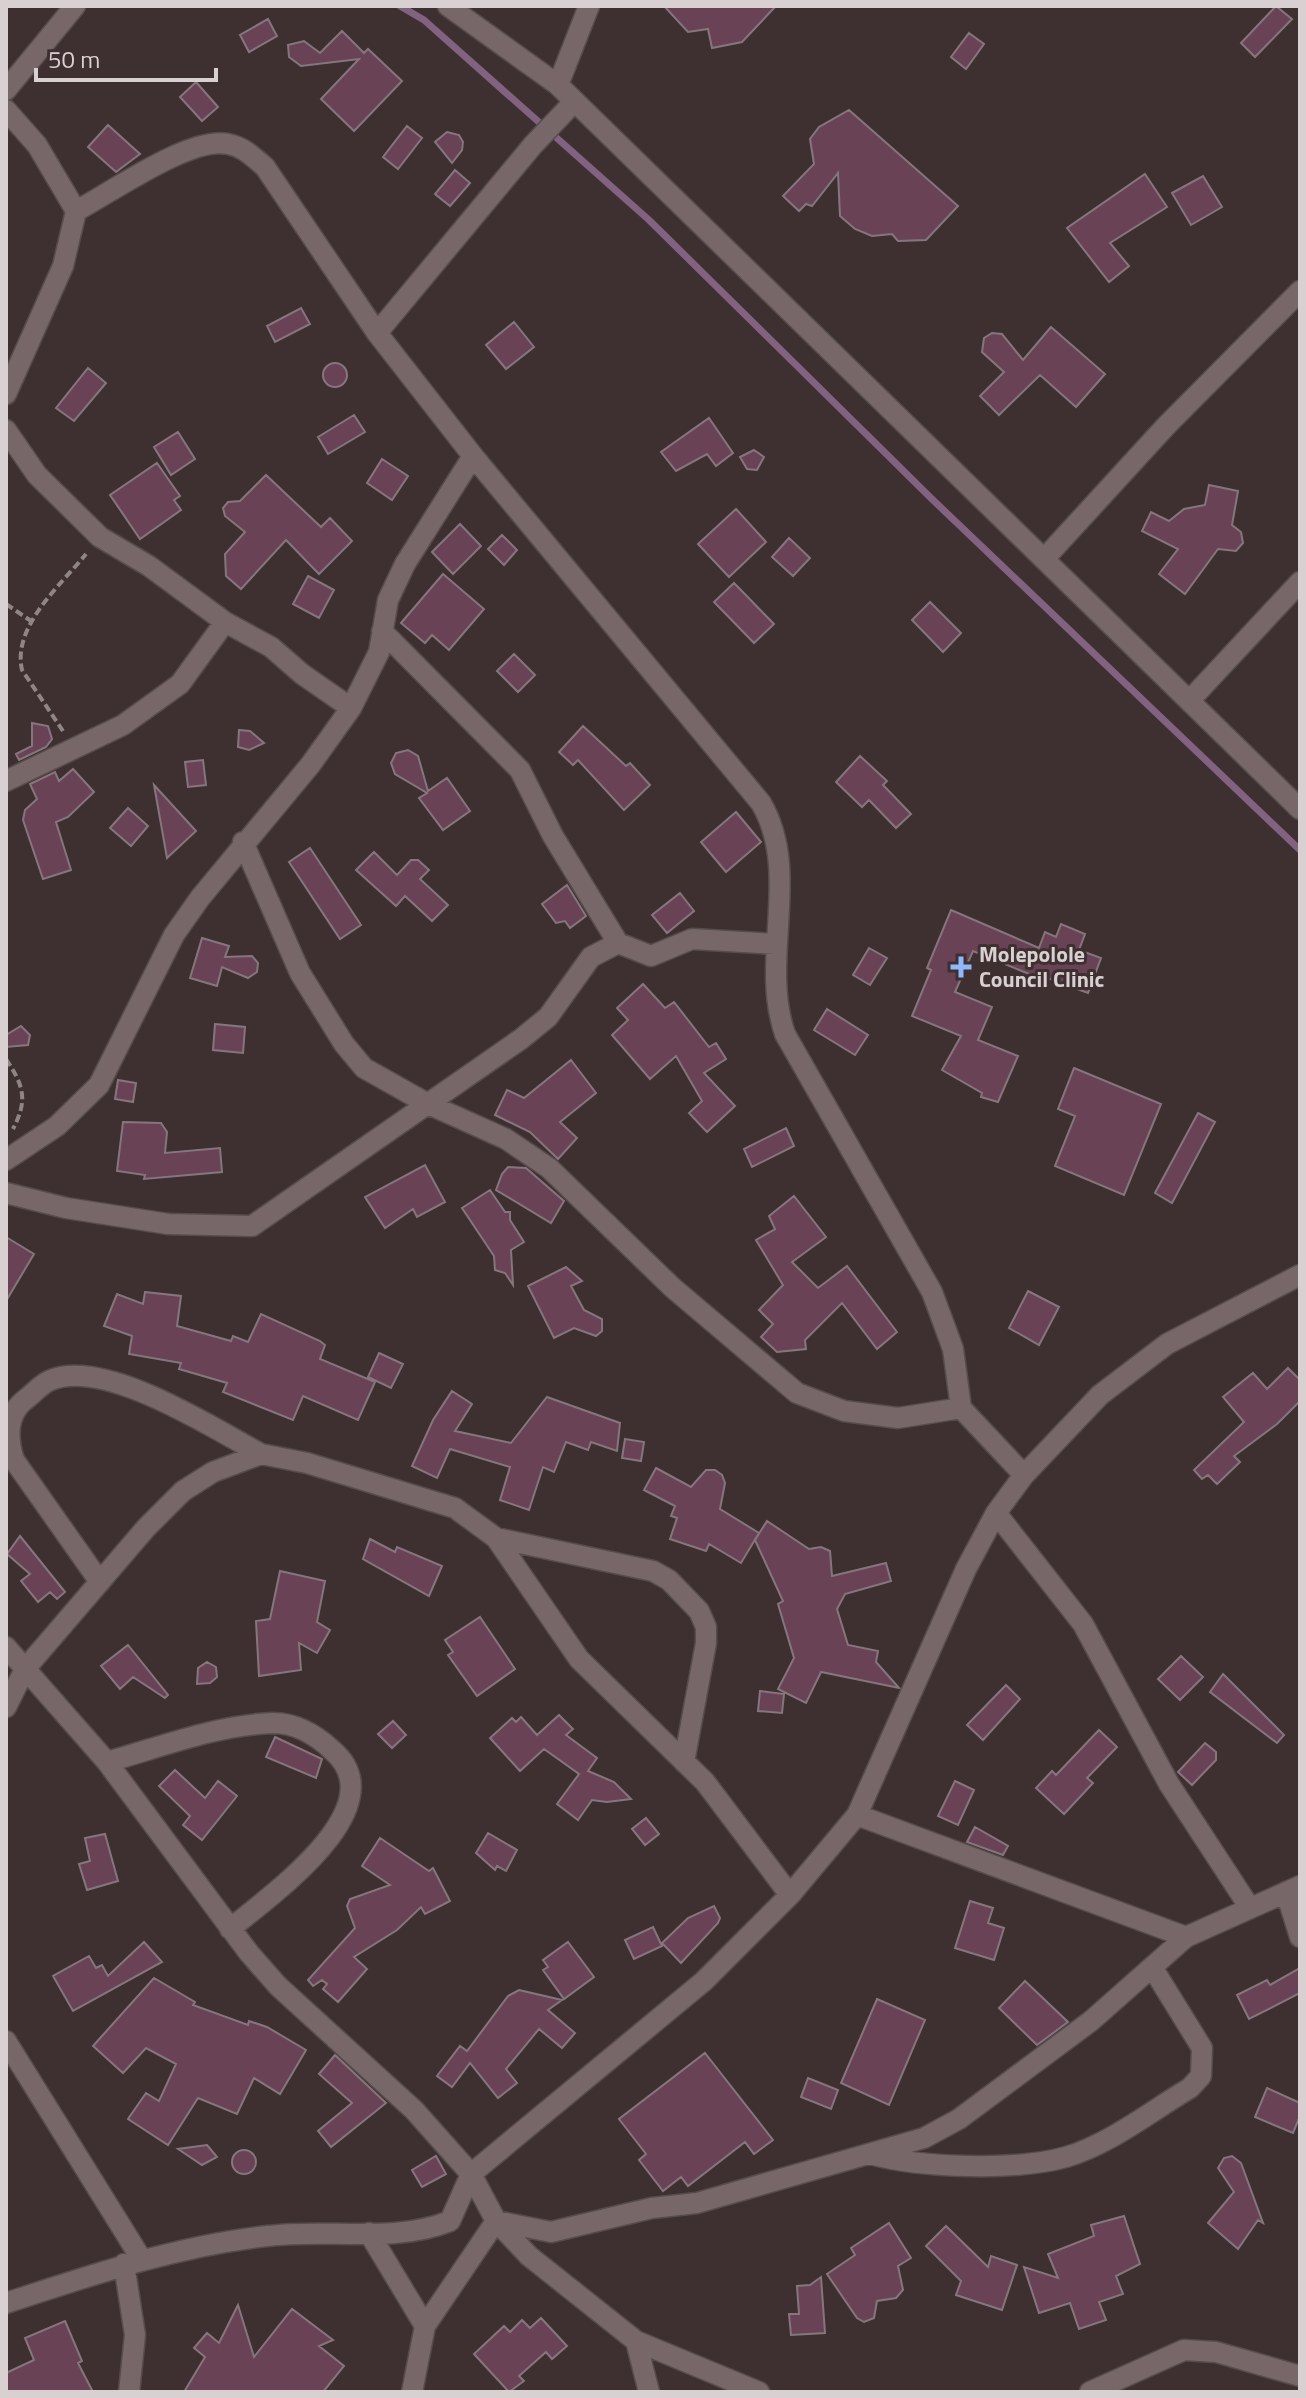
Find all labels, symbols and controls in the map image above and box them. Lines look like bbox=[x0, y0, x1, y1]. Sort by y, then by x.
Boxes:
scale bar bbox=[36, 32, 216, 82]
text: 50 m bbox=[48, 41, 100, 77]
place label: Molepolole Council Clinic bbox=[979, 937, 1104, 996]
marker: Molepolole Council Clinic bbox=[950, 956, 972, 978]

